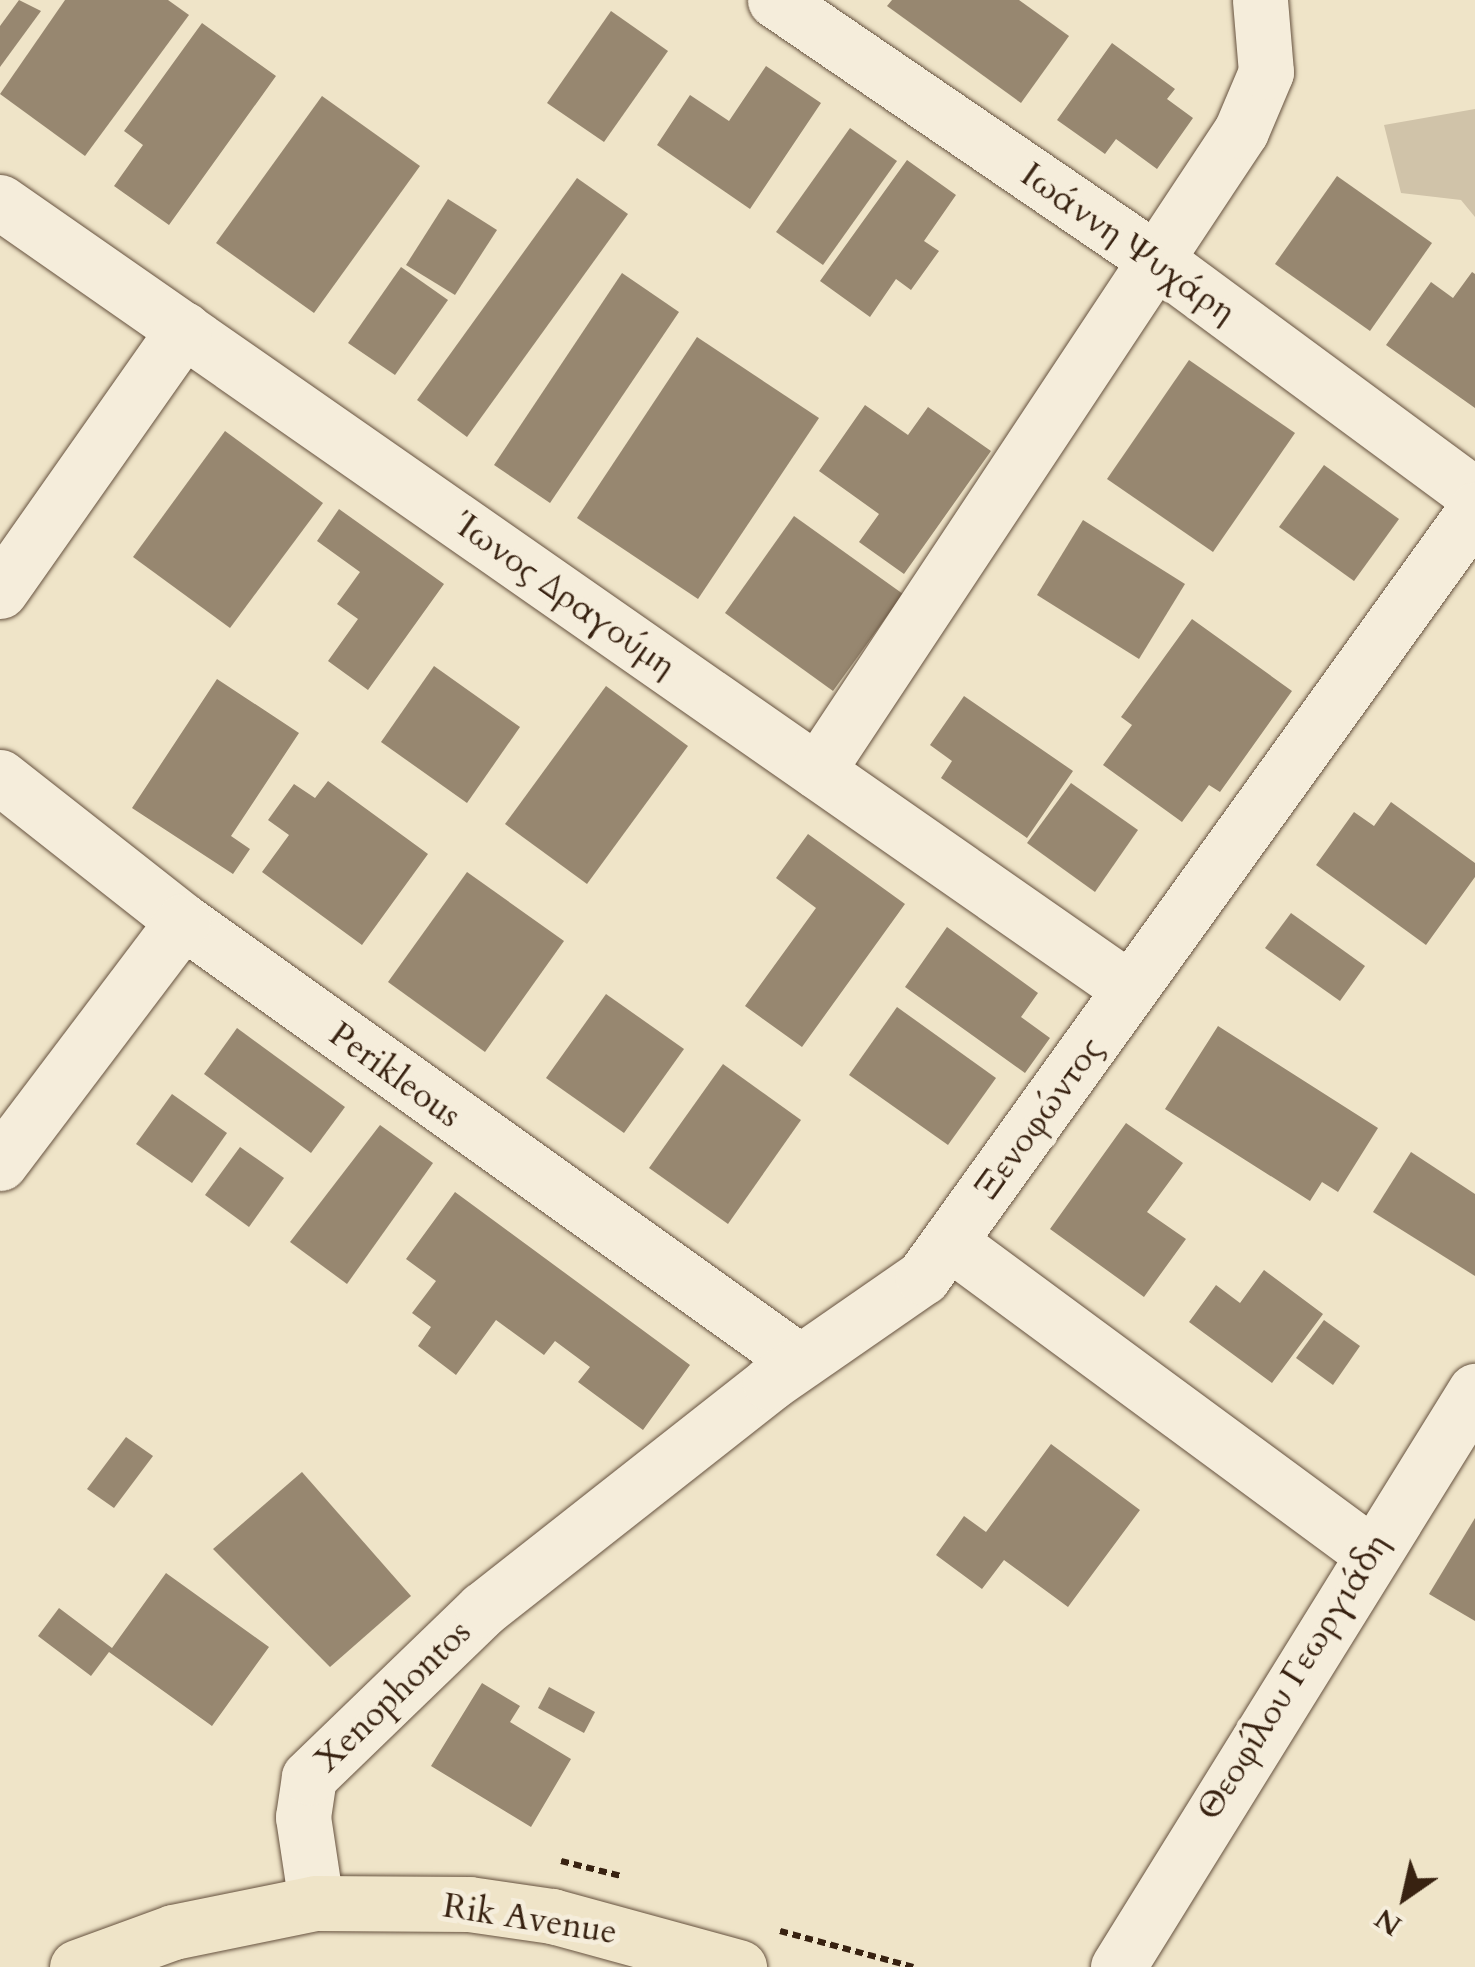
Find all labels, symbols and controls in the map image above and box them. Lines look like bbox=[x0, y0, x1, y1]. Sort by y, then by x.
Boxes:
street label: Ιωάννη Ψυχάρη bbox=[1013, 154, 1243, 332]
street label: Ίωνος Δραγούμη bbox=[447, 503, 683, 687]
street label: Perikleous bbox=[321, 1013, 469, 1137]
street label: Ξενοφώντος bbox=[966, 1029, 1112, 1207]
street label: Θεοφίλου Γεωργιάδη bbox=[1188, 1526, 1398, 1828]
street label: Xenophontos bbox=[306, 1611, 480, 1781]
north arrow bbox=[1355, 1847, 1455, 1947]
street label: Rik Avenue bbox=[440, 1885, 620, 1953]
text: N bbox=[1368, 1899, 1409, 1944]

